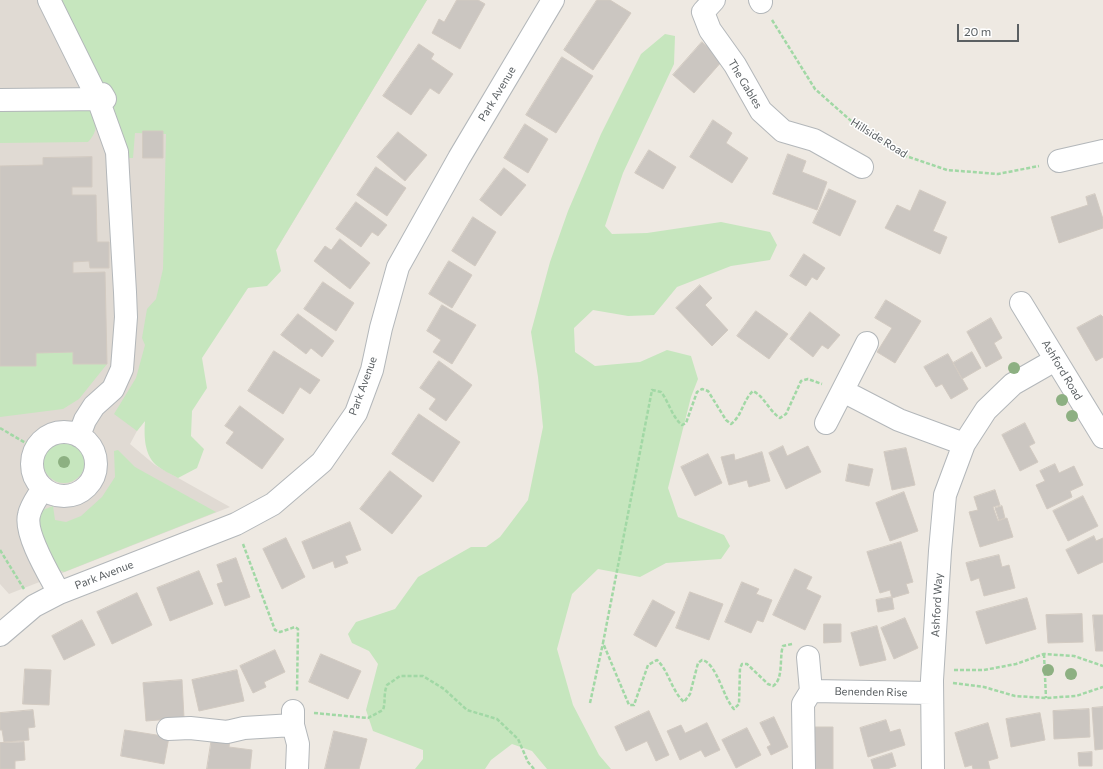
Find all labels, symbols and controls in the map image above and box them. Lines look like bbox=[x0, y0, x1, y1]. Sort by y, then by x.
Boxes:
scale bar bbox=[959, 16, 1021, 42]
text: 20 m bbox=[964, 24, 991, 38]
street label: The Gables bbox=[725, 57, 765, 111]
street label: Park Avenue bbox=[475, 64, 519, 124]
street label: Hillside Road bbox=[848, 115, 910, 161]
street label: Ashford Road bbox=[1039, 338, 1085, 402]
street label: Park Avenue bbox=[346, 355, 380, 417]
street label: Park Avenue bbox=[73, 558, 135, 592]
street label: Ashford Way bbox=[929, 573, 945, 637]
street label: Benenden Rise bbox=[834, 685, 908, 699]

